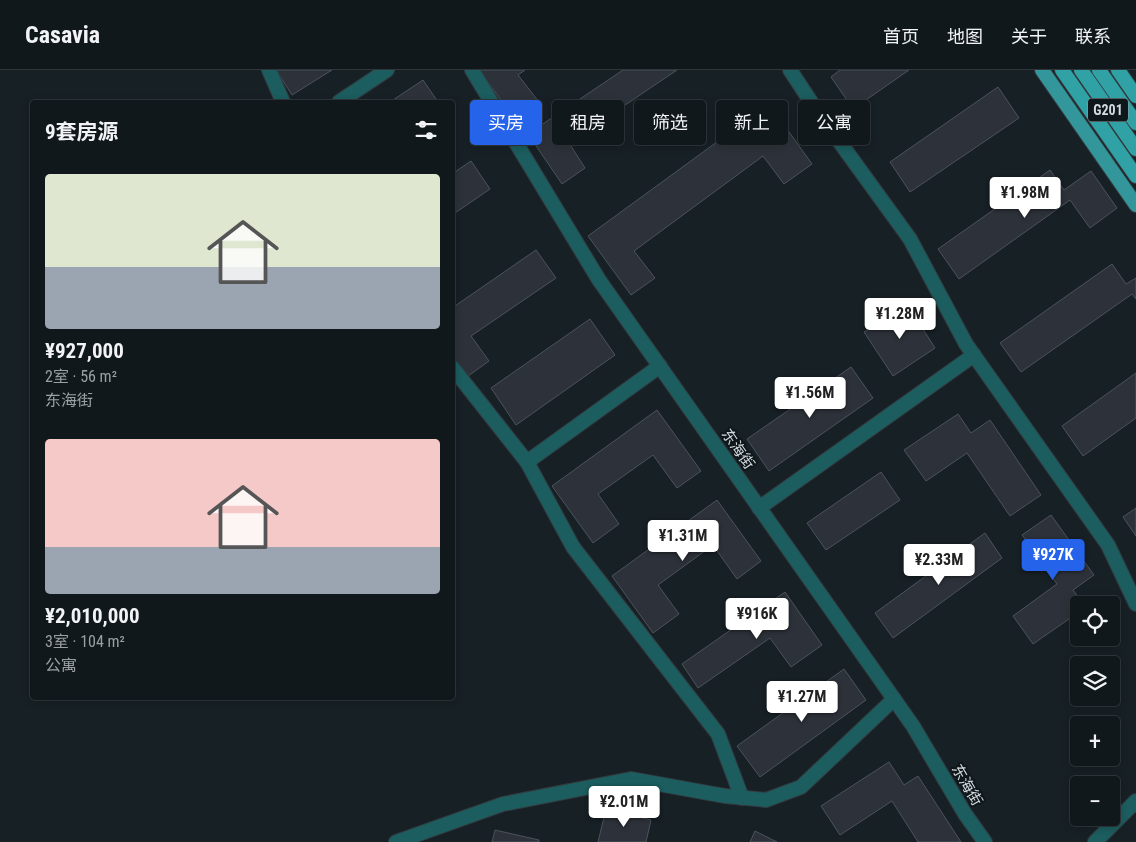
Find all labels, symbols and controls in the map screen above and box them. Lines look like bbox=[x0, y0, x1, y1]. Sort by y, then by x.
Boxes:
text: Casavia bbox=[25, 21, 100, 49]
text: 首页 bbox=[883, 26, 919, 47]
text: 地图 bbox=[947, 26, 983, 47]
text: 关于 bbox=[1011, 26, 1047, 47]
text: 联系 bbox=[1075, 26, 1111, 47]
road number: G201 bbox=[1088, 98, 1128, 122]
chip: 买房 bbox=[470, 100, 542, 145]
chip: 租房 bbox=[552, 100, 624, 145]
chip: 筛选 bbox=[634, 100, 706, 145]
chip: 新上 bbox=[716, 100, 788, 145]
chip: 公寓 bbox=[798, 100, 870, 145]
icon: filters bbox=[412, 116, 440, 144]
text: 9套房源 bbox=[45, 120, 119, 144]
pin: ¥1.98M bbox=[984, 176, 1066, 219]
text: ¥1.98M bbox=[1001, 183, 1049, 202]
icon: home bbox=[198, 207, 288, 297]
pin: ¥1.28M bbox=[859, 298, 941, 340]
text: ¥1.28M bbox=[876, 304, 924, 323]
text: ¥927,000 bbox=[45, 339, 124, 363]
text: 2室 · 56 m² bbox=[45, 367, 117, 386]
pin: ¥1.56M bbox=[769, 376, 851, 419]
text: ¥1.56M bbox=[786, 383, 834, 402]
text: 东海街 bbox=[45, 391, 93, 410]
street label: 东海街 bbox=[718, 425, 758, 473]
icon: home bbox=[198, 472, 288, 562]
pin: ¥1.31M bbox=[642, 520, 724, 562]
text: ¥1.31M bbox=[659, 526, 707, 545]
pin: ¥927K bbox=[1018, 538, 1088, 581]
pin: ¥2.33M bbox=[898, 544, 980, 586]
text: ¥927K bbox=[1033, 545, 1073, 564]
text: ¥2.33M bbox=[915, 550, 963, 569]
map controls bbox=[1070, 596, 1120, 826]
button: locate bbox=[1070, 596, 1120, 646]
pin: ¥916K bbox=[722, 598, 792, 640]
text: ¥2,010,000 bbox=[45, 604, 140, 628]
text: ¥916K bbox=[737, 604, 777, 623]
text: 3室 · 104 m² bbox=[45, 632, 125, 651]
text: 公寓 bbox=[45, 656, 77, 675]
button: layers bbox=[1070, 656, 1120, 706]
pin: ¥1.27M bbox=[761, 680, 843, 723]
text: ¥1.27M bbox=[778, 687, 826, 706]
button: + bbox=[1070, 716, 1120, 766]
street label: 东海街 bbox=[948, 761, 986, 809]
button: − bbox=[1070, 776, 1120, 826]
pin: ¥2.01M bbox=[583, 786, 665, 828]
text: ¥2.01M bbox=[600, 792, 648, 811]

